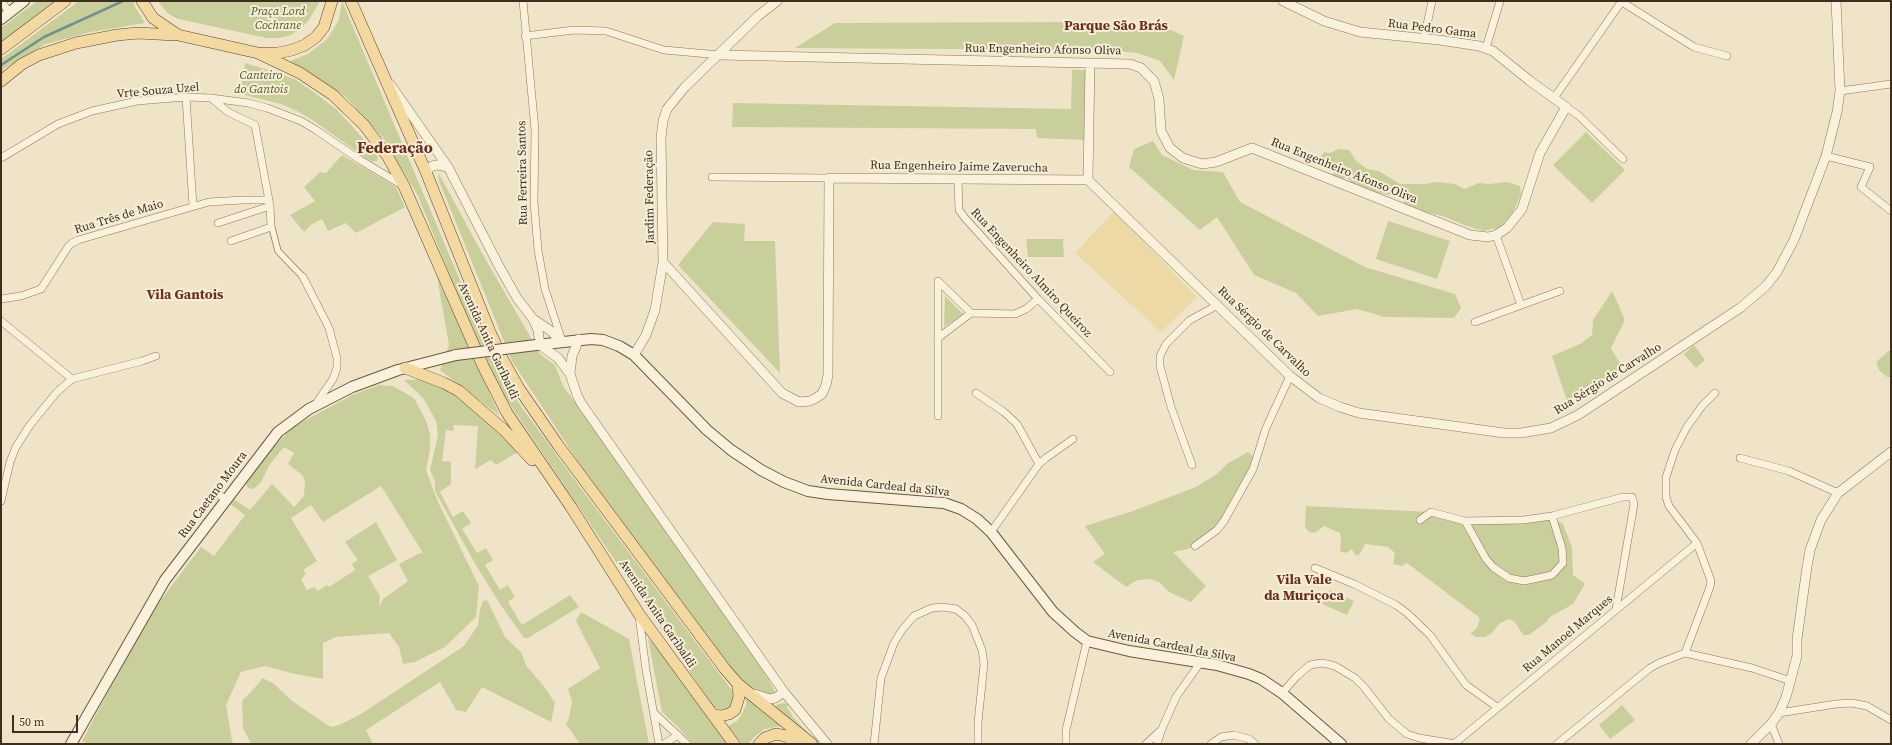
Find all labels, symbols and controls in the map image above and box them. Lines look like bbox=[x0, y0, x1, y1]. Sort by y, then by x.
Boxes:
park label: Praça Lord Cochrane bbox=[251, 5, 305, 33]
street label: Rua Pedro Gama bbox=[1387, 16, 1477, 42]
district label: Parque São Brás bbox=[1064, 18, 1168, 34]
street label: Rua Engenheiro Afonso Oliva bbox=[965, 41, 1121, 59]
park label: Canteiro do Gantois bbox=[234, 69, 288, 97]
street label: Vrte Souza Uzel bbox=[116, 80, 200, 102]
street label: Rua Ferreira Santos bbox=[515, 120, 531, 226]
street label: Rua Engenheiro Afonso Oliva bbox=[1269, 135, 1419, 207]
district label: Federação bbox=[357, 139, 433, 159]
street label: Jardim Federação bbox=[642, 150, 658, 244]
street label: Rua Engenheiro Jaime Zaverucha bbox=[870, 158, 1048, 176]
street label: Rua Três de Maio bbox=[73, 197, 165, 237]
street label: Rua Engenheiro Almiro Queiroz bbox=[967, 205, 1095, 341]
street label: Avenida Anita Garibaldi bbox=[455, 280, 521, 402]
street label: Rua Sérgio de Carvalho bbox=[1214, 284, 1314, 380]
district label: Vila Gantois bbox=[147, 287, 223, 303]
street label: Rua Sérgio de Carvalho bbox=[1552, 340, 1664, 418]
street label: Rua Caetano Moura bbox=[176, 449, 250, 541]
street label: Avenida Cardeal da Silva bbox=[819, 472, 951, 500]
street label: Avenida Anita Garibaldi bbox=[615, 557, 699, 671]
district label: Vila Vale da Muriçoca bbox=[1264, 572, 1344, 604]
street label: Rua Manoel Marques bbox=[1520, 592, 1616, 676]
street label: Avenida Cardeal da Silva bbox=[1107, 627, 1237, 665]
scale bar bbox=[14, 707, 80, 733]
text: 50 m bbox=[19, 714, 45, 730]

